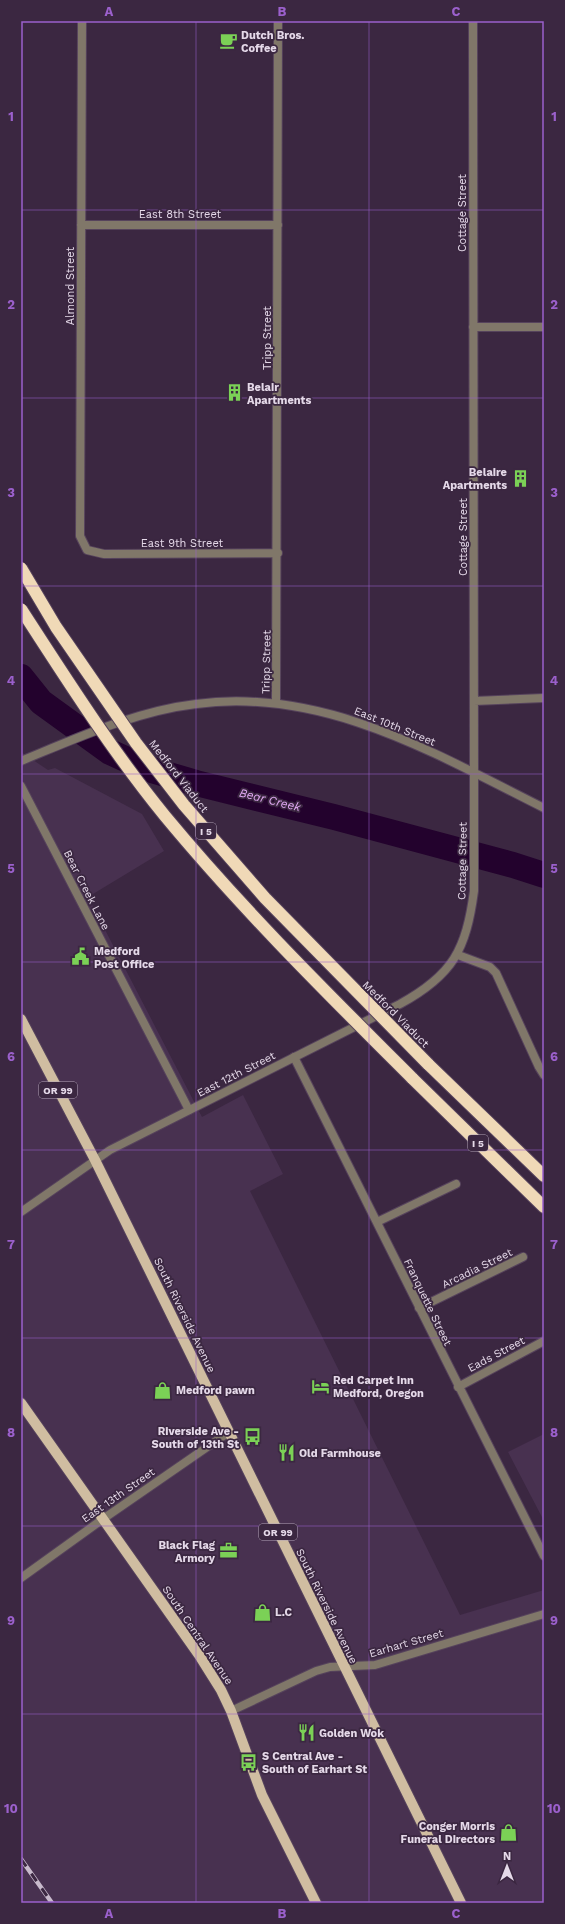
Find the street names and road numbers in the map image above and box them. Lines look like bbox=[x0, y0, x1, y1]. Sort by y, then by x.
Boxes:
street label: Cottage Street bbox=[456, 174, 469, 252]
street label: East 8th Street bbox=[139, 208, 222, 221]
street label: Almond Street bbox=[64, 246, 77, 325]
street label: Tripp Street bbox=[261, 306, 274, 370]
street label: Cottage Street bbox=[457, 498, 470, 576]
street label: East 9th Street bbox=[141, 537, 224, 550]
street label: Tripp Street bbox=[259, 630, 274, 694]
street label: East 10th Street bbox=[352, 704, 438, 749]
street label: Medford Viaduct bbox=[146, 737, 211, 816]
street label: Cottage Street bbox=[455, 822, 470, 900]
road number: I 5 bbox=[196, 823, 216, 839]
street label: Bear Creek Lane bbox=[61, 848, 112, 932]
street label: Medford Viaduct bbox=[360, 978, 432, 1051]
street label: East 12th Street bbox=[195, 1049, 278, 1100]
road number: OR 99 bbox=[39, 1082, 77, 1098]
road number: I 5 bbox=[468, 1135, 488, 1151]
street label: Arcadia Street bbox=[440, 1246, 515, 1291]
street label: South Riverside Avenue bbox=[151, 1256, 218, 1375]
street label: Franquette Street bbox=[401, 1257, 454, 1348]
street label: Eads Street bbox=[465, 1334, 527, 1375]
street label: East 13th Street bbox=[79, 1465, 158, 1525]
road number: OR 99 bbox=[259, 1524, 297, 1540]
street label: South Riverside Avenue bbox=[293, 1547, 360, 1666]
street label: South Central Avenue bbox=[160, 1583, 236, 1687]
street label: Earhart Street bbox=[368, 1627, 445, 1660]

